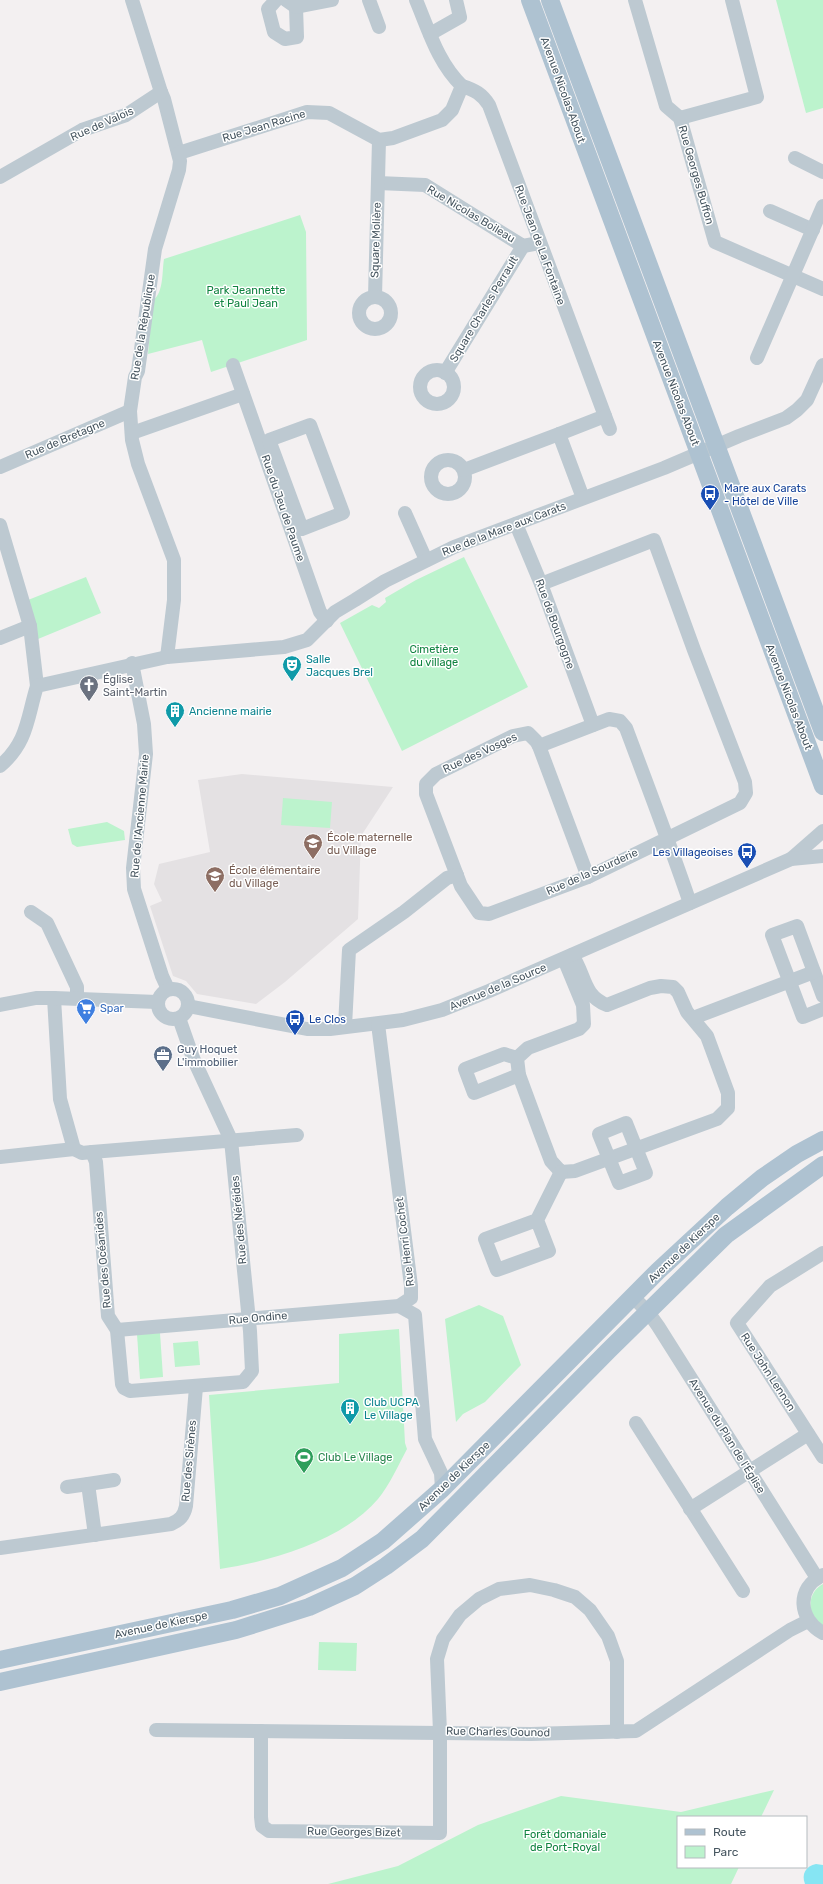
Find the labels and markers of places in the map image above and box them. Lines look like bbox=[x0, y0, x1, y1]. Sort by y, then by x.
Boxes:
place label: Mare aux Carats - Hôtel de Ville bbox=[724, 482, 807, 508]
bus stop icon: Mare aux Carats - Hôtel de Ville bbox=[699, 483, 721, 511]
place label: Salle Jacques Brel bbox=[306, 653, 373, 679]
theatre icon: Salle Jacques Brel bbox=[281, 654, 303, 682]
place label: Église Saint-Martin bbox=[103, 673, 167, 699]
church icon: Église Saint-Martin bbox=[78, 674, 100, 702]
building icon: Ancienne mairie bbox=[164, 700, 186, 728]
place label: Ancienne mairie bbox=[189, 705, 272, 718]
place label: École maternelle du Village bbox=[327, 831, 412, 857]
school or university icon: École maternelle du Village bbox=[302, 832, 324, 860]
bus stop icon: Les Villageoises bbox=[736, 841, 758, 869]
place label: Les Villageoises bbox=[652, 846, 733, 859]
place label: École élémentaire du Village bbox=[229, 864, 320, 890]
school or university icon: École élémentaire du Village bbox=[204, 865, 226, 893]
supermarket icon: Spar bbox=[75, 997, 97, 1025]
place label: Spar bbox=[100, 1002, 124, 1015]
bus stop icon: Le Clos bbox=[284, 1008, 306, 1036]
place label: Le Clos bbox=[309, 1013, 346, 1026]
place label: Guy Hoquet L'immobilier bbox=[177, 1043, 239, 1069]
office icon: Guy Hoquet L'immobilier bbox=[152, 1044, 174, 1072]
place label: Club UCPA Le Village bbox=[364, 1396, 420, 1422]
building icon: Club UCPA Le Village bbox=[339, 1397, 361, 1425]
sports icon: Club Le Village bbox=[293, 1446, 315, 1474]
place label: Club Le Village bbox=[318, 1451, 392, 1464]

